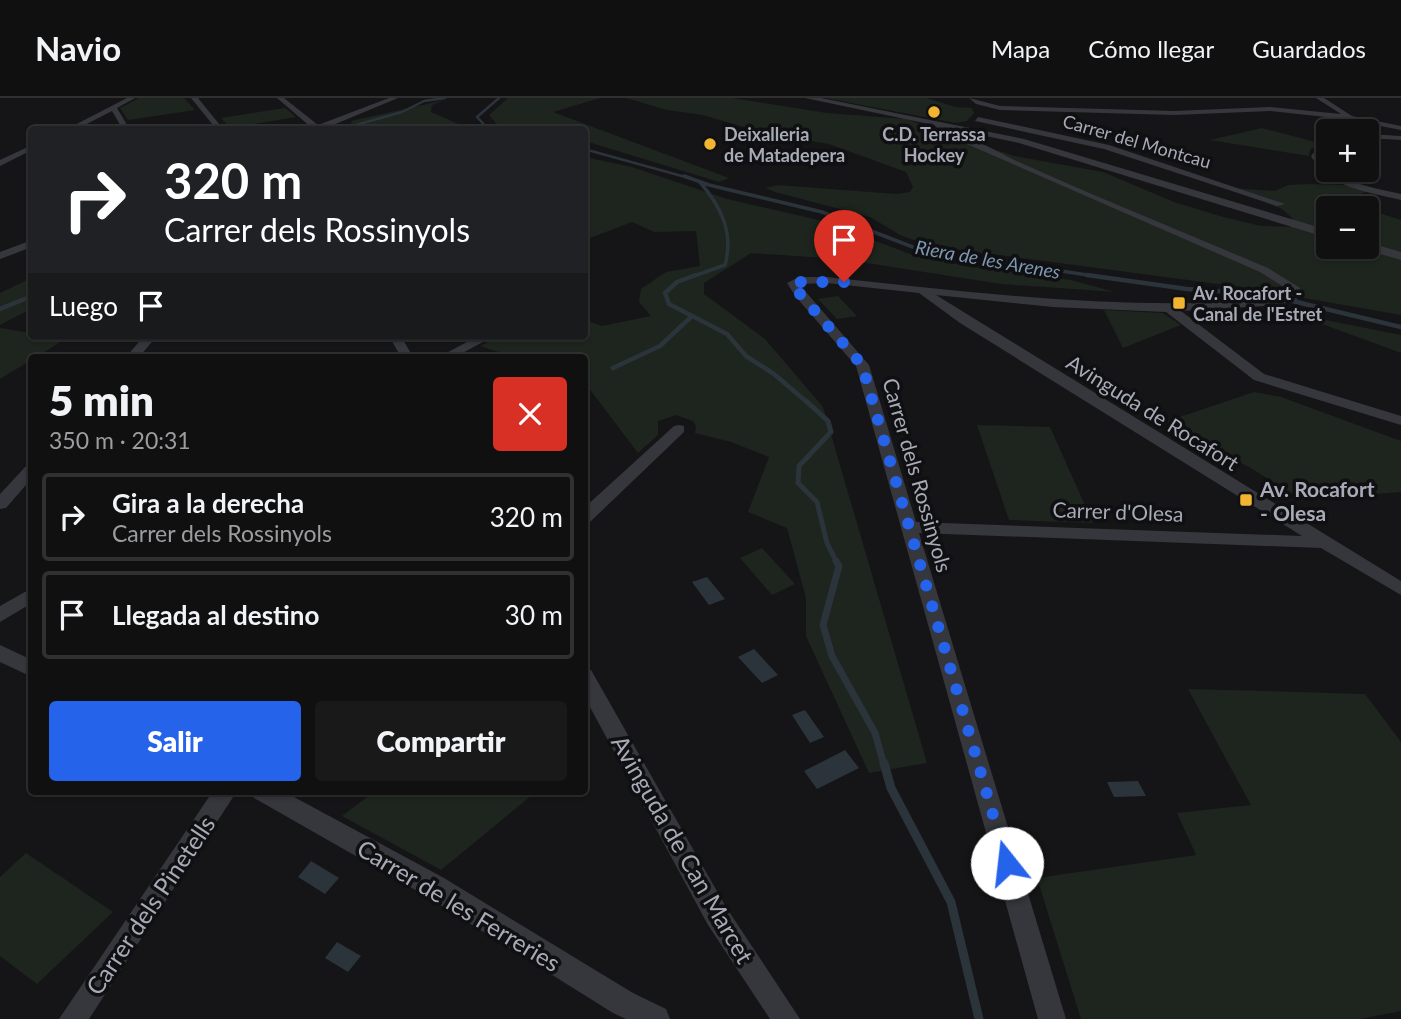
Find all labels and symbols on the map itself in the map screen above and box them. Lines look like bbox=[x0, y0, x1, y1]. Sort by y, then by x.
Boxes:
marker: C.D. Terrassa Hockey bbox=[926, 104, 942, 120]
street label: Carrer del Montcau bbox=[1060, 109, 1214, 173]
place label: Deixalleria de Matadepera bbox=[724, 123, 845, 166]
place label: C.D. Terrassa Hockey bbox=[882, 123, 986, 166]
marker: Deixalleria de Matadepera bbox=[702, 136, 718, 152]
pin bbox=[814, 210, 874, 282]
water label: Riera de les Arenes bbox=[914, 235, 1063, 283]
place label: Av. Rocafort - Canal de l'Estret bbox=[1192, 282, 1322, 325]
marker: Av. Rocafort - Canal de l'Estret bbox=[1171, 295, 1187, 311]
street label: Avinguda de Rocafort bbox=[1062, 349, 1244, 475]
street label: Carrer dels Rossinyols bbox=[878, 375, 958, 575]
place label: Av. Rocafort - Olesa bbox=[1259, 476, 1375, 525]
marker: Av. Rocafort - Olesa bbox=[1238, 492, 1254, 508]
street label: Carrer d'Olesa bbox=[1052, 496, 1184, 526]
street label: Avinguda de Can Marcet bbox=[606, 730, 760, 969]
street label: Carrer dels Pinetells bbox=[79, 810, 221, 1000]
position arrow bbox=[970, 826, 1044, 900]
street label: Carrer de les Ferreries bbox=[352, 833, 566, 977]

